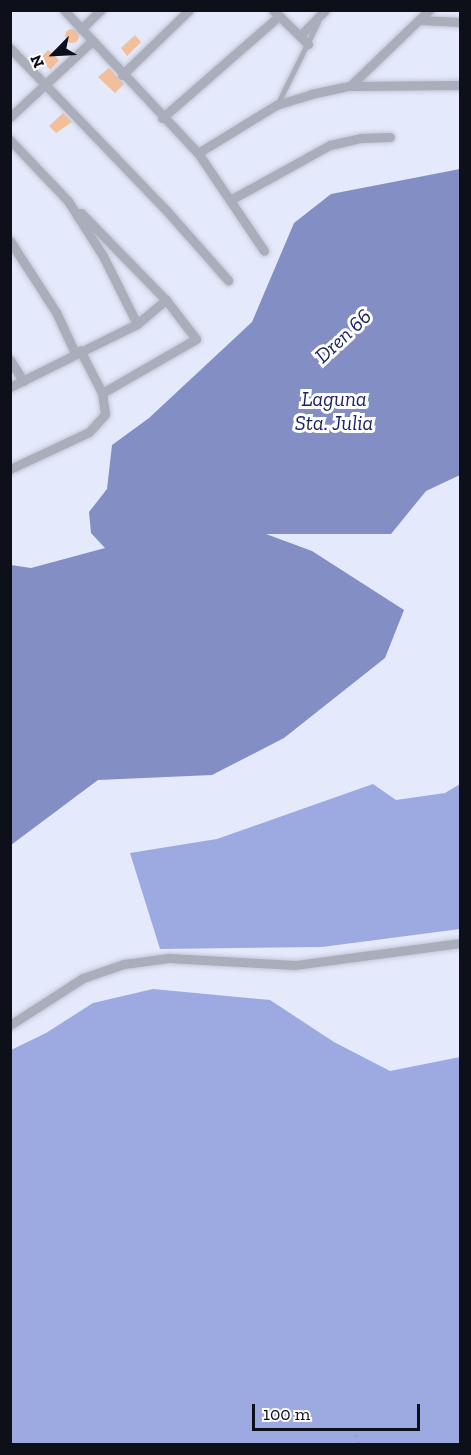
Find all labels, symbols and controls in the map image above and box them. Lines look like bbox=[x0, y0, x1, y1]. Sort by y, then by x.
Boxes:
north arrow bbox=[24, 24, 84, 84]
text: N bbox=[26, 52, 48, 71]
water label: Dren 66 bbox=[309, 303, 377, 369]
water label: Laguna Sta. Julia bbox=[295, 386, 373, 436]
scale bar bbox=[255, 1392, 423, 1430]
text: 100 m bbox=[263, 1403, 310, 1425]

